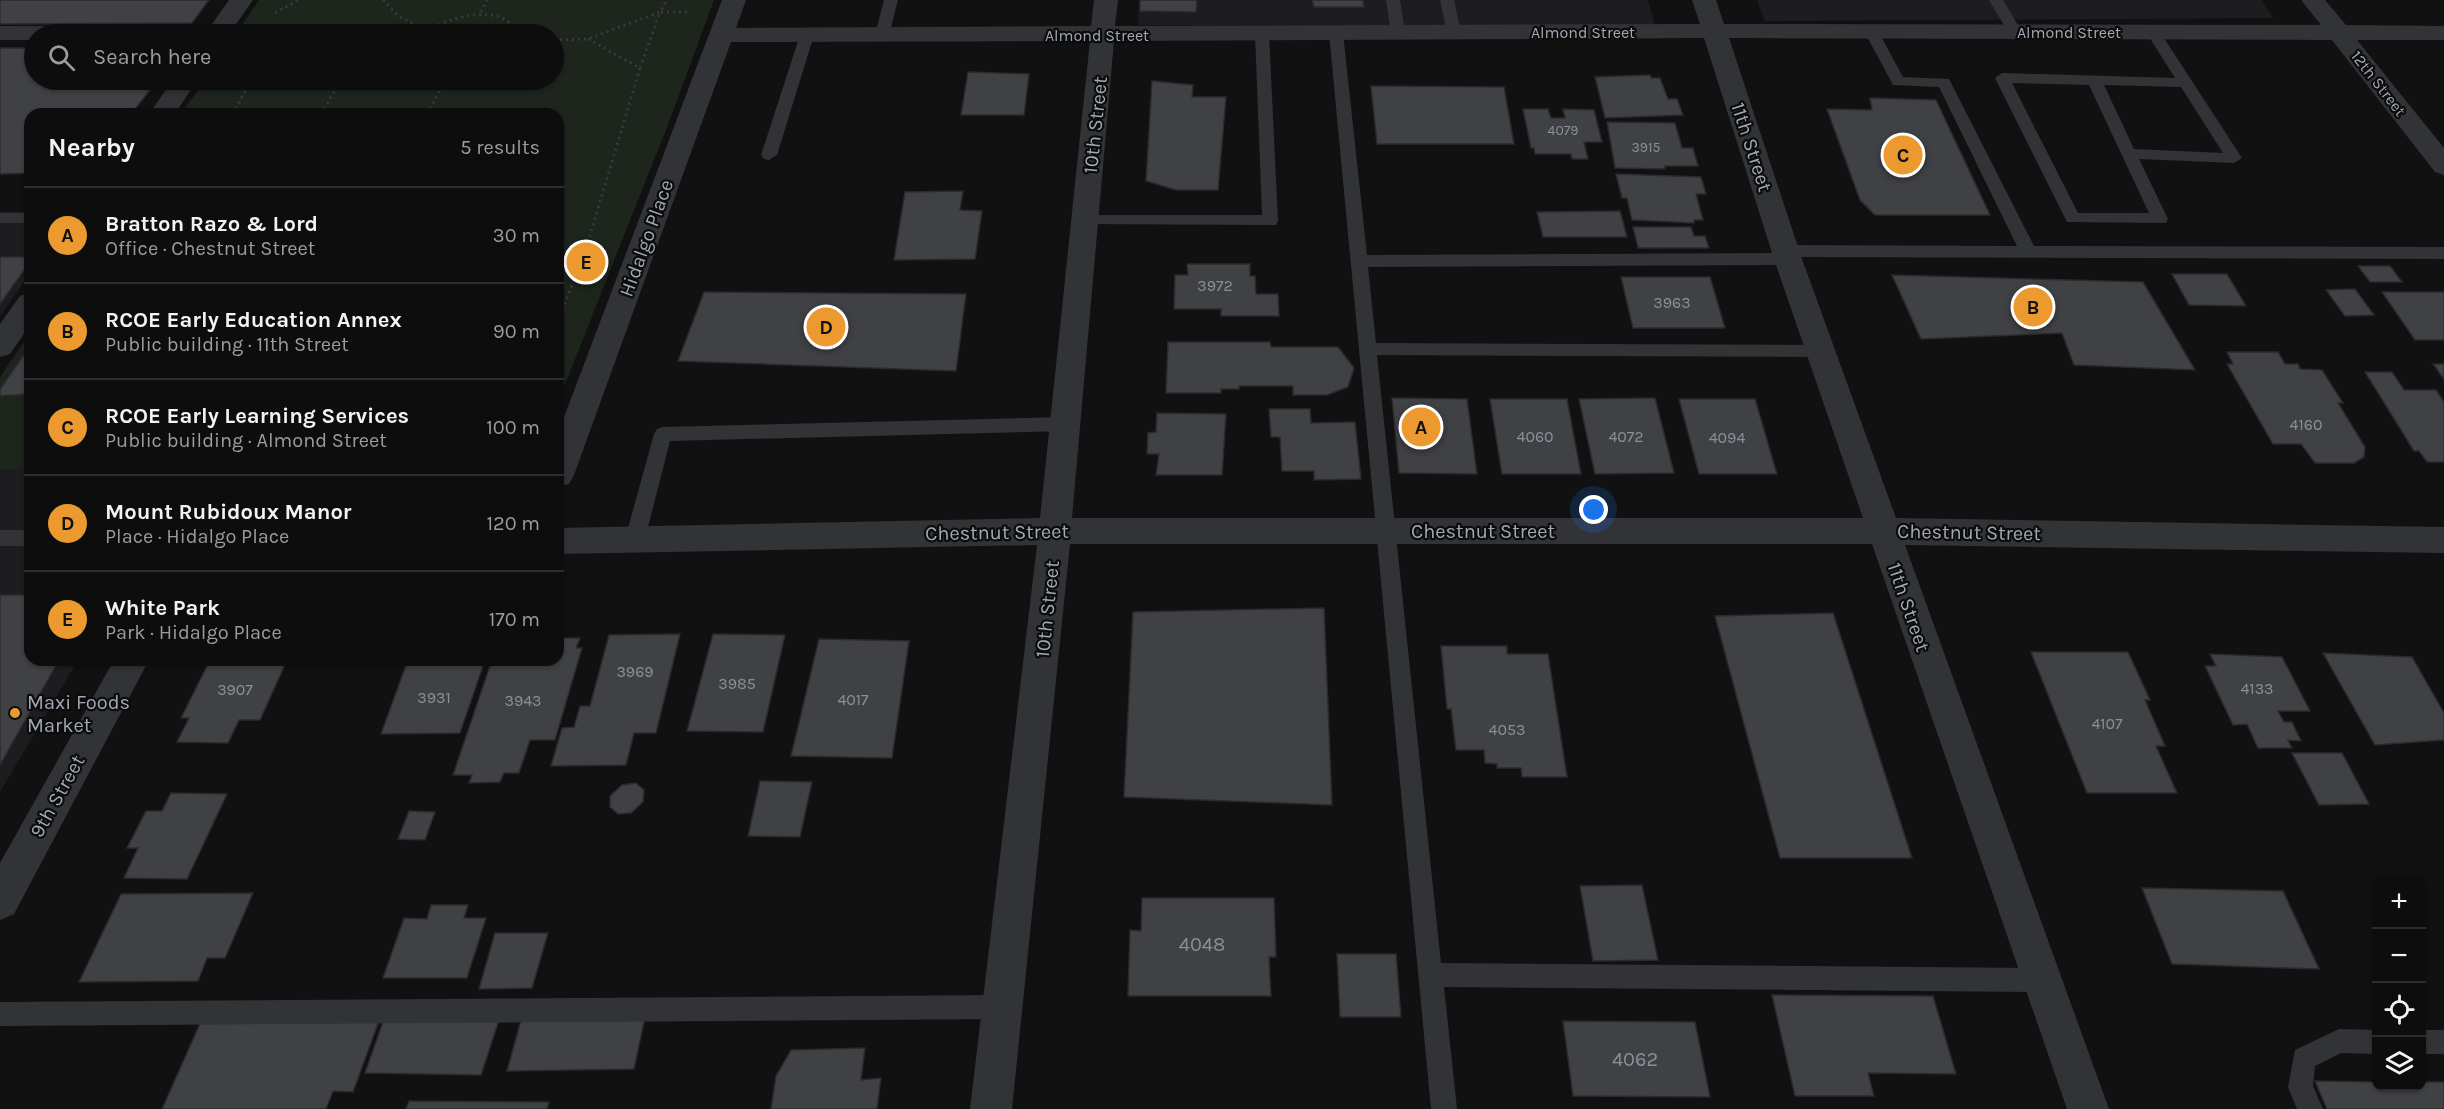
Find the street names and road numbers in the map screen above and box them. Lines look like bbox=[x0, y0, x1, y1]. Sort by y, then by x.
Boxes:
street label: Almond Street bbox=[1531, 23, 1635, 42]
street label: Almond Street bbox=[2017, 23, 2121, 42]
street label: Almond Street bbox=[1045, 26, 1149, 45]
street label: 12th Street bbox=[2347, 47, 2410, 120]
street label: 10th Street bbox=[1079, 75, 1112, 175]
street label: 11th Street bbox=[1726, 100, 1777, 195]
street label: Hidalgo Place bbox=[615, 176, 678, 300]
street label: Chestnut Street bbox=[925, 520, 1070, 545]
street label: Chestnut Street bbox=[1411, 520, 1555, 543]
street label: Chestnut Street bbox=[1897, 520, 2042, 545]
street label: 10th Street bbox=[1031, 559, 1064, 659]
street label: 11th Street bbox=[1883, 560, 1935, 655]
street label: 9th Street bbox=[25, 751, 90, 842]

